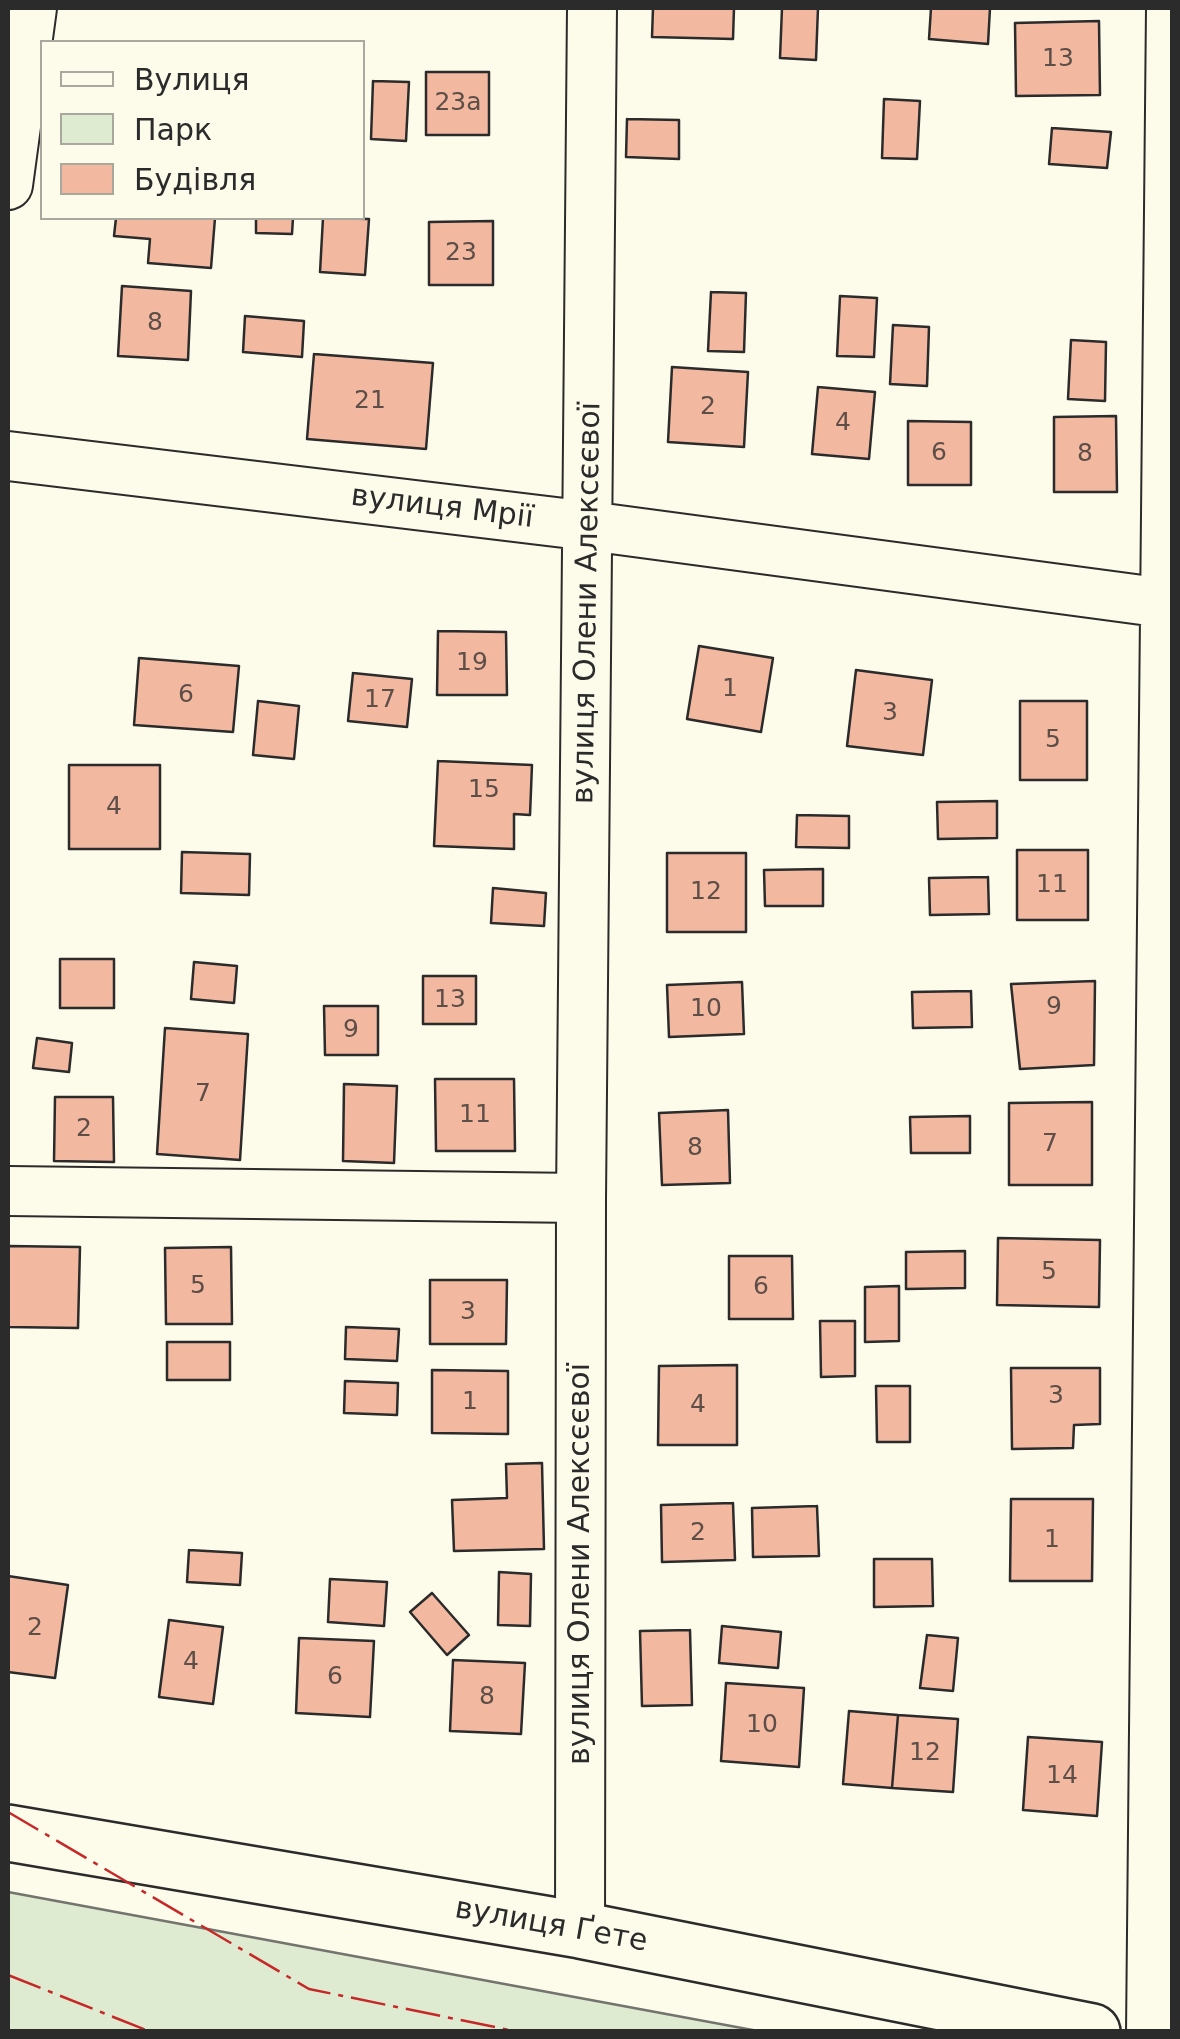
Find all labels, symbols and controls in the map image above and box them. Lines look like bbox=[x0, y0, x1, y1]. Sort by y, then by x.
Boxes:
legend bbox=[40, 40, 365, 220]
house number: 13 bbox=[1042, 44, 1074, 74]
text: Вулиця bbox=[134, 62, 249, 97]
house number: 23а bbox=[434, 88, 482, 118]
text: Парк bbox=[134, 112, 212, 147]
text: Будівля bbox=[134, 162, 256, 197]
house number: 23 bbox=[445, 238, 477, 268]
house number: 8 bbox=[147, 308, 163, 338]
house number: 21 bbox=[354, 386, 386, 416]
house number: 2 bbox=[700, 392, 716, 422]
street label: вулиця Олени Алексєєвої bbox=[566, 402, 610, 804]
house number: 4 bbox=[835, 408, 851, 438]
house number: 6 bbox=[931, 438, 947, 468]
house number: 8 bbox=[1077, 439, 1093, 469]
street label: вулиця Мрії bbox=[349, 479, 535, 537]
house number: 19 bbox=[456, 648, 488, 678]
house number: 1 bbox=[722, 674, 738, 704]
house number: 6 bbox=[178, 680, 194, 710]
house number: 17 bbox=[364, 685, 396, 715]
house number: 3 bbox=[882, 698, 898, 728]
house number: 5 bbox=[1045, 725, 1061, 755]
house number: 15 bbox=[468, 775, 500, 805]
house number: 4 bbox=[106, 792, 122, 822]
house number: 11 bbox=[1036, 870, 1068, 900]
house number: 12 bbox=[690, 877, 722, 907]
house number: 13 bbox=[434, 985, 466, 1015]
house number: 9 bbox=[1046, 992, 1062, 1022]
house number: 10 bbox=[690, 994, 722, 1024]
house number: 9 bbox=[343, 1015, 359, 1045]
house number: 7 bbox=[195, 1079, 211, 1109]
house number: 11 bbox=[459, 1100, 491, 1130]
house number: 2 bbox=[76, 1114, 92, 1144]
house number: 7 bbox=[1042, 1129, 1058, 1159]
house number: 8 bbox=[687, 1133, 703, 1163]
house number: 5 bbox=[1041, 1257, 1057, 1287]
house number: 5 bbox=[190, 1271, 206, 1301]
house number: 6 bbox=[753, 1272, 769, 1302]
house number: 3 bbox=[460, 1297, 476, 1327]
street label: вулиця Олени Алексєєвої bbox=[563, 1363, 599, 1765]
house number: 3 bbox=[1048, 1381, 1064, 1411]
house number: 1 bbox=[462, 1387, 478, 1417]
house number: 4 bbox=[690, 1390, 706, 1420]
house number: 2 bbox=[690, 1518, 706, 1548]
house number: 1 bbox=[1044, 1525, 1060, 1555]
house number: 2 bbox=[27, 1613, 43, 1643]
house number: 4 bbox=[183, 1647, 199, 1677]
house number: 6 bbox=[327, 1662, 343, 1692]
house number: 8 bbox=[479, 1682, 495, 1712]
house number: 10 bbox=[746, 1710, 778, 1740]
house number: 12 bbox=[909, 1738, 941, 1768]
house number: 14 bbox=[1046, 1761, 1078, 1791]
street label: вулиця Ґете bbox=[452, 1891, 650, 1961]

